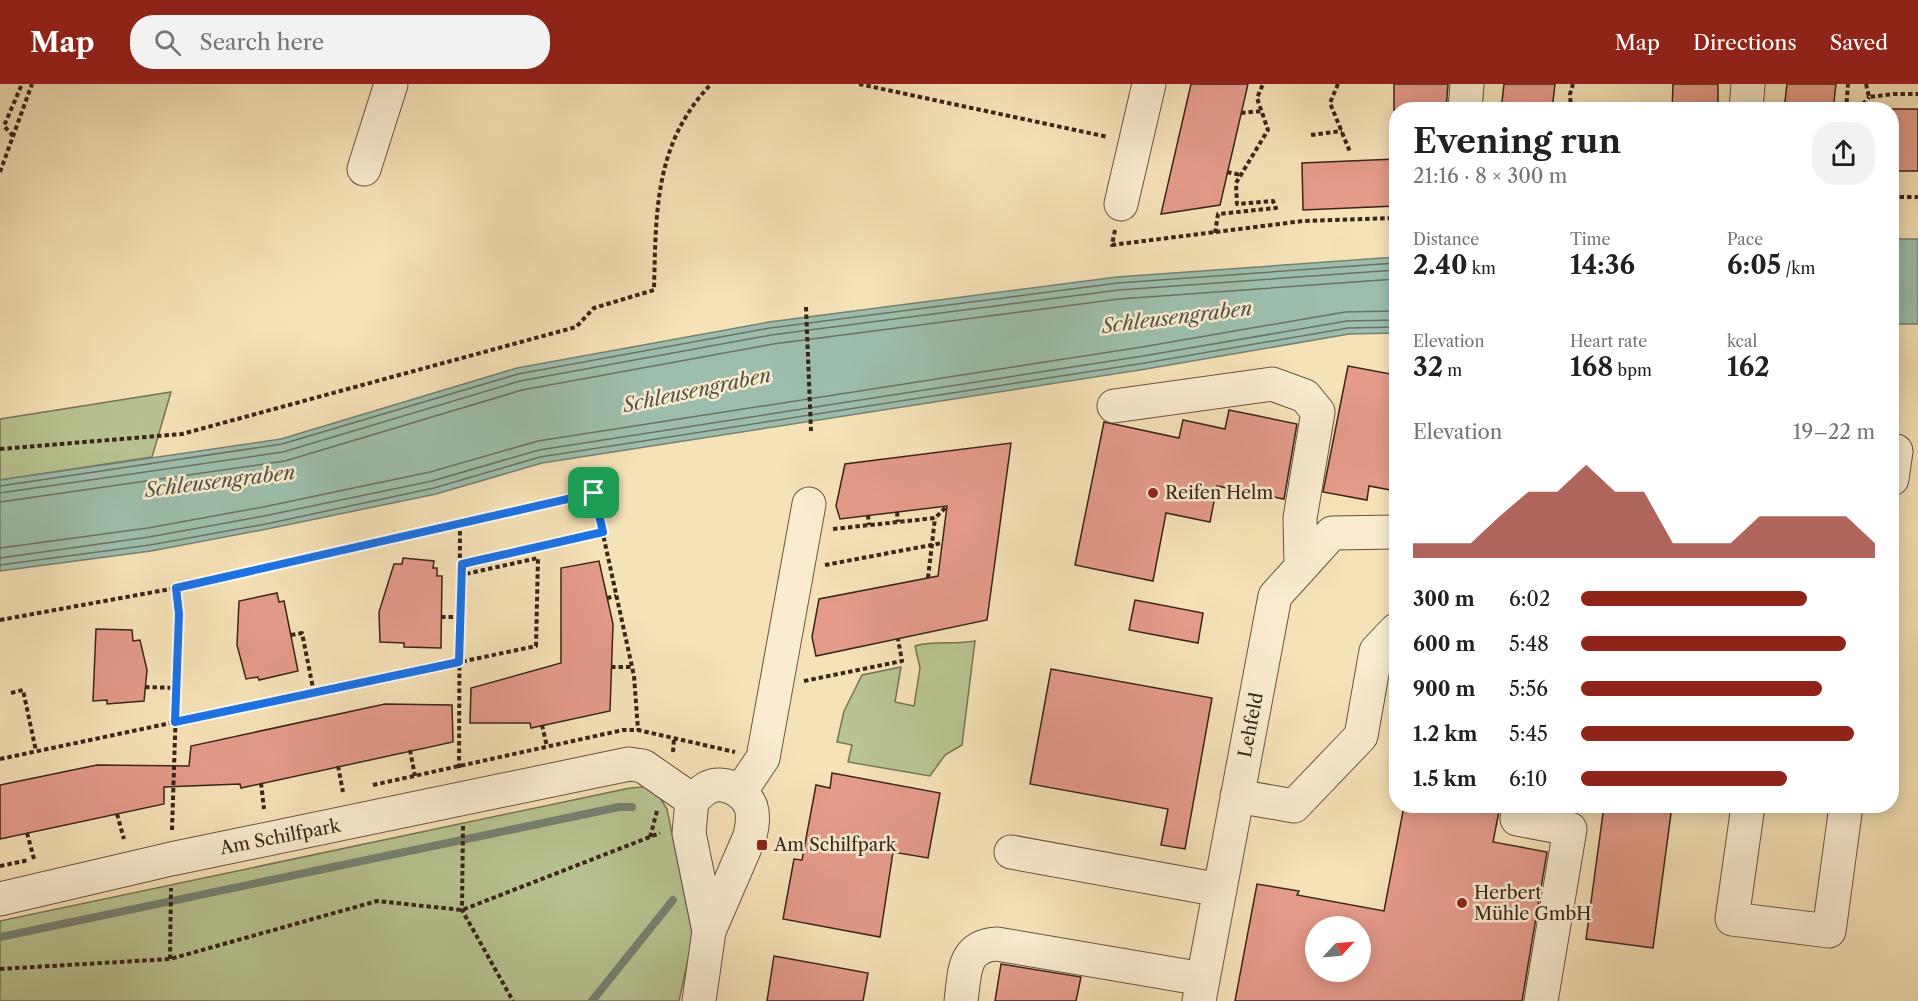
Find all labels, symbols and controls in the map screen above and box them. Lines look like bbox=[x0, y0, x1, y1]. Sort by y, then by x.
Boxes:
search box bbox=[130, 15, 550, 69]
text: Map bbox=[30, 25, 94, 59]
icon: search bbox=[151, 26, 184, 59]
text: Search here bbox=[199, 29, 324, 56]
text: Map bbox=[1615, 30, 1660, 55]
text: Directions bbox=[1693, 30, 1797, 55]
text: Saved bbox=[1830, 30, 1888, 55]
text: Evening run bbox=[1413, 121, 1621, 162]
button: share bbox=[1812, 122, 1875, 185]
text: 21:16 · 8 × 300 m bbox=[1413, 164, 1567, 188]
text: Distance bbox=[1413, 229, 1479, 249]
text: Time bbox=[1570, 229, 1610, 249]
text: Pace bbox=[1727, 229, 1763, 249]
text: 2.40 bbox=[1413, 249, 1468, 281]
text: 14:36 bbox=[1570, 249, 1635, 281]
text: 6:05 bbox=[1727, 249, 1781, 281]
text: km bbox=[1468, 258, 1496, 278]
text: /km bbox=[1781, 258, 1815, 278]
water label: Schleusengraben bbox=[1100, 296, 1253, 338]
text: Elevation bbox=[1413, 331, 1484, 351]
text: Heart rate bbox=[1570, 331, 1647, 351]
text: kcal bbox=[1727, 331, 1757, 351]
text: 32 bbox=[1413, 351, 1443, 383]
text: 168 bbox=[1570, 351, 1613, 383]
text: 162 bbox=[1727, 351, 1770, 383]
text: m bbox=[1443, 360, 1462, 380]
text: bpm bbox=[1613, 360, 1652, 380]
water label: Schleusengraben bbox=[620, 363, 773, 418]
text: Elevation bbox=[1413, 420, 1502, 444]
text: 19–22 m bbox=[1793, 420, 1875, 444]
water label: Schleusengraben bbox=[143, 460, 296, 502]
pin bbox=[568, 467, 619, 518]
icon: arrive bbox=[577, 476, 610, 509]
place label: Reifen Helm bbox=[1165, 482, 1273, 504]
marker: Reifen Helm bbox=[1146, 486, 1160, 500]
text: 300 m bbox=[1413, 587, 1475, 611]
text: 6:02 bbox=[1509, 587, 1551, 611]
text: 600 m bbox=[1413, 632, 1475, 656]
text: 5:48 bbox=[1509, 632, 1549, 656]
text: 900 m bbox=[1413, 677, 1475, 701]
text: 5:56 bbox=[1509, 677, 1548, 701]
street label: Lehfeld bbox=[1234, 691, 1268, 759]
text: 1.2 km bbox=[1413, 722, 1477, 746]
text: 5:45 bbox=[1509, 722, 1548, 746]
text: 1.5 km bbox=[1413, 767, 1477, 791]
text: 6:10 bbox=[1509, 767, 1547, 791]
street label: Am Schilfpark bbox=[217, 814, 344, 860]
place label: Am Schilfpark bbox=[773, 834, 898, 856]
marker: Am Schilfpark bbox=[755, 838, 769, 852]
place label: Herbert Mühle GmbH bbox=[1474, 882, 1591, 925]
marker: Herbert Mühle GmbH bbox=[1455, 896, 1469, 910]
north arrow bbox=[1305, 916, 1371, 982]
map controls bbox=[1305, 916, 1371, 982]

